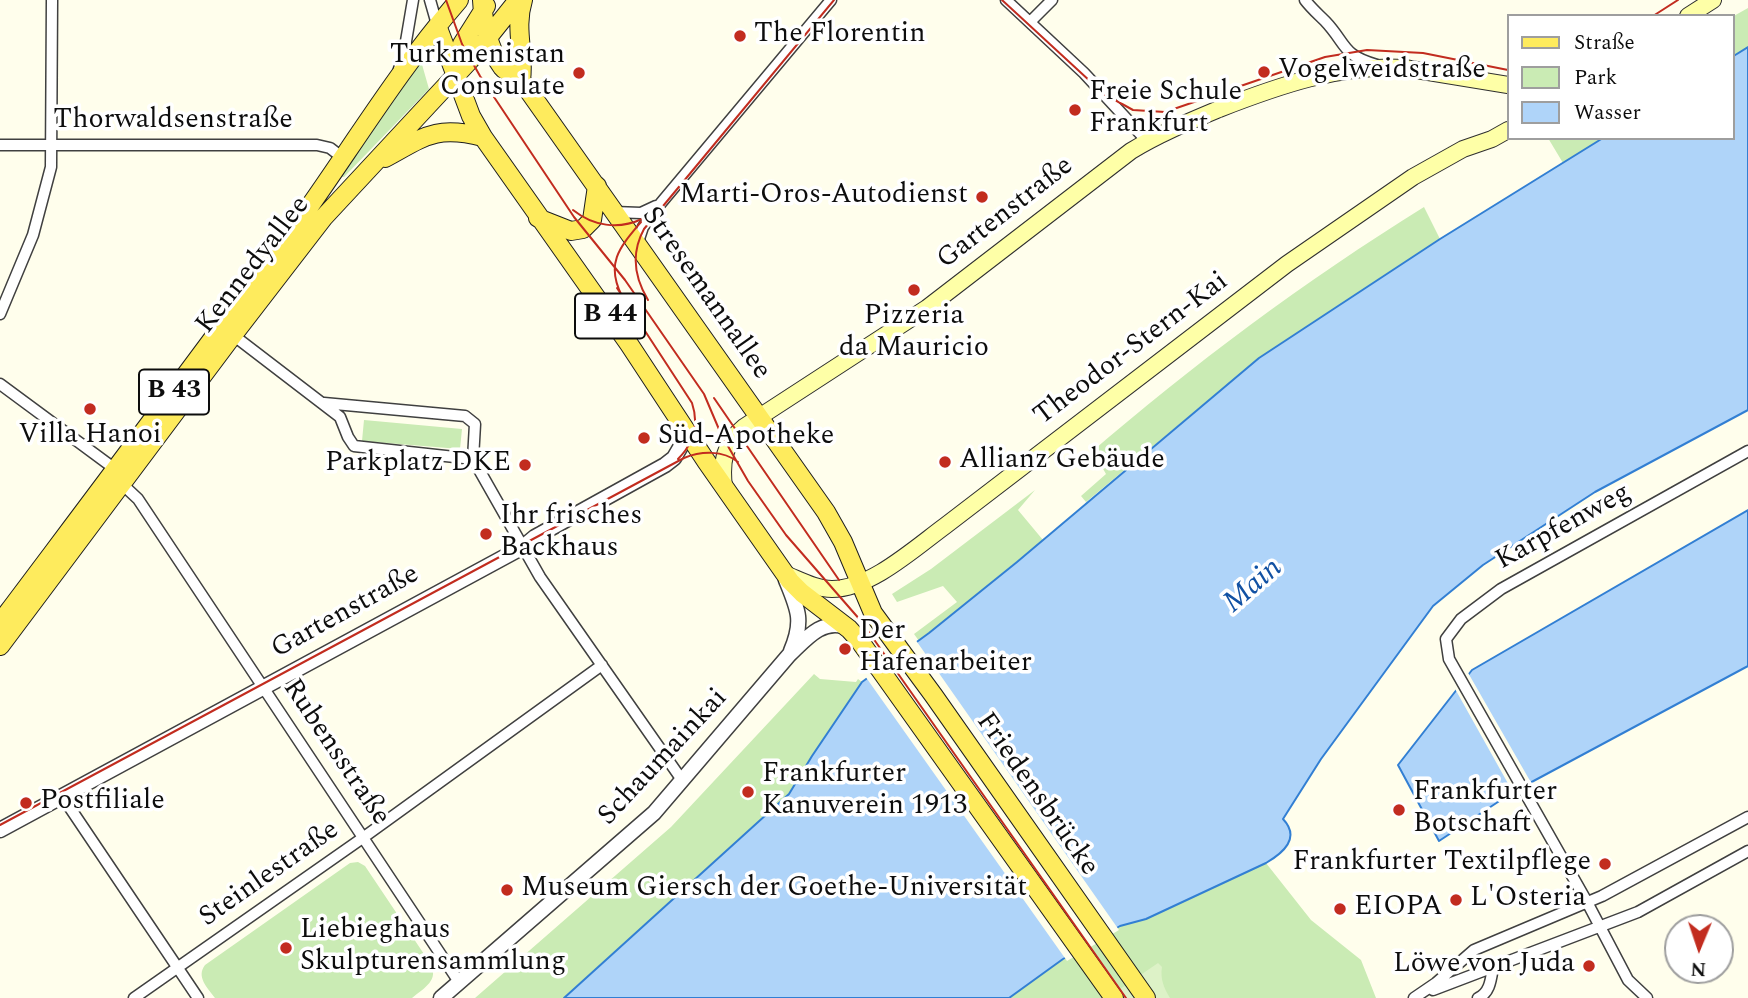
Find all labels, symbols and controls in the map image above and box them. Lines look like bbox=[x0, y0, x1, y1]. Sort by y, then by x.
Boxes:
legend bbox=[1506, 14, 1734, 140]
place label: The Florentin bbox=[754, 19, 926, 53]
text: Straße bbox=[1574, 27, 1635, 59]
marker: The Florentin bbox=[732, 28, 748, 44]
place label: Turkmenistan Consulate bbox=[390, 40, 565, 106]
place label: Vogelweidstraße bbox=[1278, 55, 1486, 89]
text: Park bbox=[1574, 62, 1617, 94]
marker: Vogelweidstraße bbox=[1256, 64, 1272, 80]
marker: Turkmenistan Consulate bbox=[571, 65, 587, 81]
place label: Freie Schule Frankfurt bbox=[1089, 77, 1242, 143]
text: Wasser bbox=[1574, 97, 1641, 129]
marker: Freie Schule Frankfurt bbox=[1067, 102, 1083, 118]
street label: Thorwaldsenstraße bbox=[53, 105, 293, 139]
street label: Gartenstraße bbox=[931, 150, 1081, 278]
place label: Marti-Oros-Autodienst bbox=[679, 180, 968, 214]
marker: Marti-Oros-Autodienst bbox=[974, 189, 990, 205]
street label: Kennedyallee bbox=[190, 190, 318, 342]
street label: Stresemannallee bbox=[633, 201, 777, 387]
street label: Theodor-Stern-Kai bbox=[1028, 266, 1236, 434]
marker: Pizzeria da Mauricio bbox=[906, 282, 922, 298]
road number: B 44 bbox=[575, 294, 645, 338]
place label: Pizzeria da Mauricio bbox=[839, 301, 989, 367]
road number: B 43 bbox=[139, 370, 209, 414]
marker: Villa Hanoi bbox=[82, 401, 98, 417]
place label: Villa Hanoi bbox=[18, 420, 162, 454]
place label: Süd-Apotheke bbox=[658, 421, 834, 455]
marker: Süd-Apotheke bbox=[636, 430, 652, 446]
place label: Allianz Gebäude bbox=[959, 445, 1165, 479]
place label: Parkplatz DKE bbox=[325, 448, 511, 482]
marker: Allianz Gebäude bbox=[937, 454, 953, 470]
marker: Parkplatz DKE bbox=[517, 457, 533, 473]
street label: Karpfenweg bbox=[1491, 477, 1637, 579]
place label: Ihr frisches Backhaus bbox=[500, 501, 642, 567]
marker: Ihr frisches Backhaus bbox=[478, 526, 494, 542]
water label: Main bbox=[1217, 551, 1291, 623]
street label: Gartenstraße bbox=[266, 559, 426, 667]
place label: Der Hafenarbeiter bbox=[859, 616, 1032, 682]
marker: Der Hafenarbeiter bbox=[837, 641, 853, 657]
street label: Rubensstraße bbox=[274, 673, 396, 833]
street label: Schaumainkai bbox=[592, 683, 736, 833]
street label: Friedensbrücke bbox=[967, 707, 1105, 883]
place label: Frankfurter Kanuverein 1913 bbox=[762, 759, 967, 825]
place label: Frankfurter Botschaft bbox=[1413, 777, 1557, 843]
marker: Frankfurter Kanuverein 1913 bbox=[740, 784, 756, 800]
place label: Postfiliale bbox=[40, 786, 165, 820]
marker: Postfiliale bbox=[18, 795, 34, 811]
marker: Frankfurter Botschaft bbox=[1391, 802, 1407, 818]
street label: Steinlestraße bbox=[194, 814, 346, 936]
place label: Frankfurter Textilpflege bbox=[1293, 847, 1591, 881]
marker: Frankfurter Textilpflege bbox=[1597, 856, 1613, 872]
place label: Museum Giersch der Goethe-Universität bbox=[521, 873, 1027, 907]
marker: Museum Giersch der Goethe-Universität bbox=[499, 882, 515, 898]
place label: L'Osteria bbox=[1470, 883, 1586, 917]
place label: EIOPA bbox=[1354, 892, 1442, 926]
marker: L'Osteria bbox=[1448, 892, 1464, 908]
marker: EIOPA bbox=[1332, 901, 1348, 917]
north arrow bbox=[1664, 914, 1734, 984]
place label: Liebieghaus Skulpturensammlung bbox=[300, 915, 566, 981]
marker: Liebieghaus Skulpturensammlung bbox=[278, 940, 294, 956]
place label: Löwe von Juda bbox=[1393, 949, 1575, 983]
text: N bbox=[1690, 954, 1707, 983]
marker: Löwe von Juda bbox=[1581, 958, 1597, 974]

